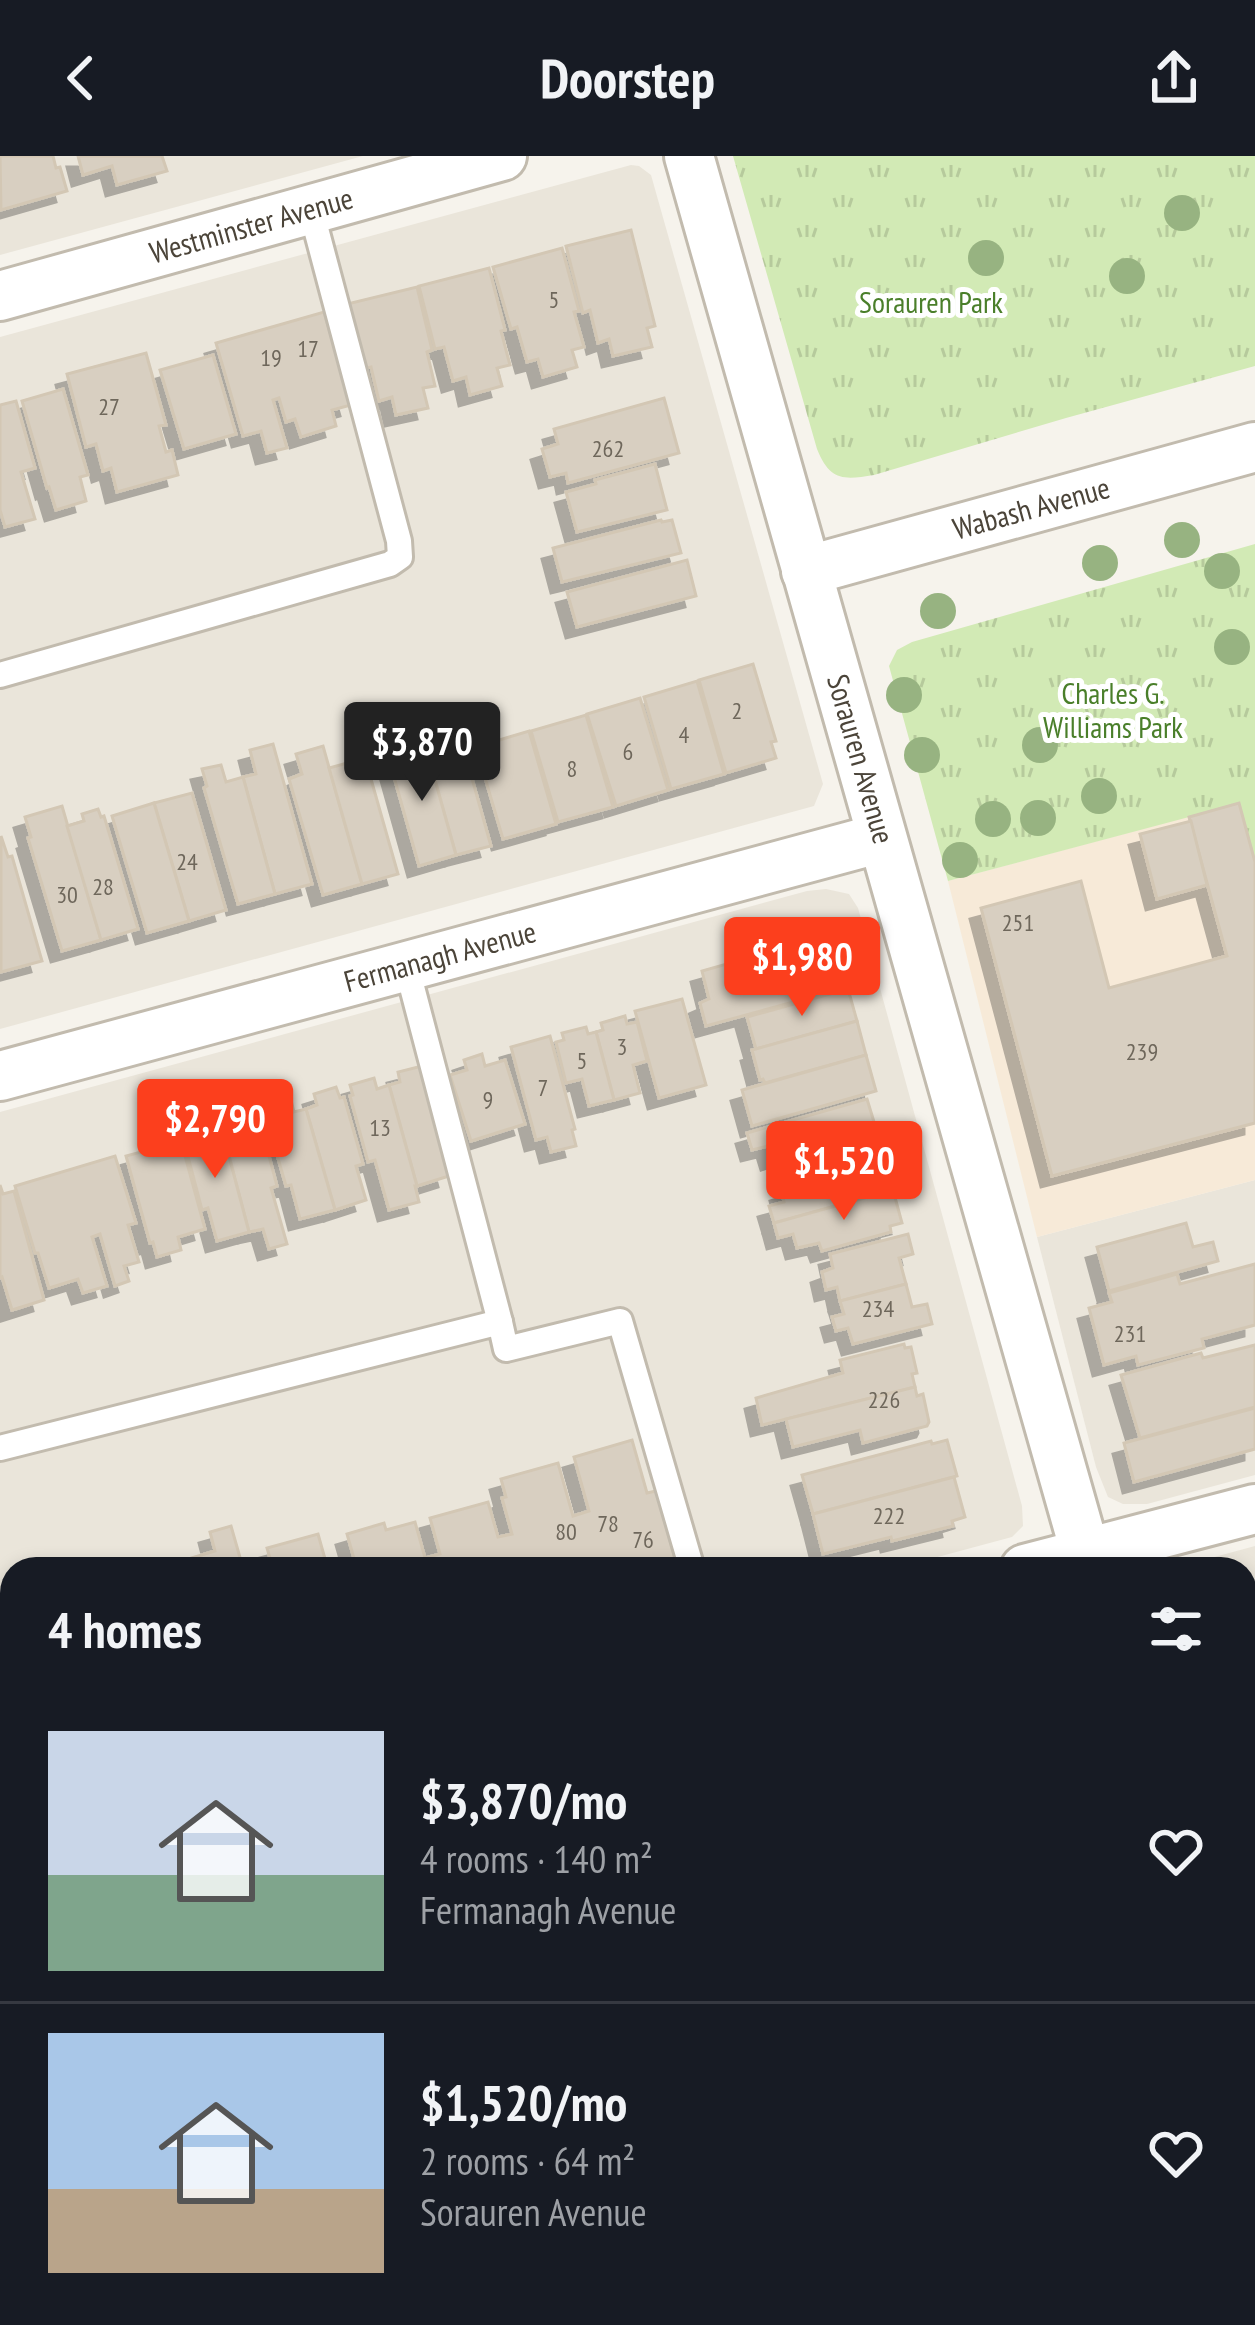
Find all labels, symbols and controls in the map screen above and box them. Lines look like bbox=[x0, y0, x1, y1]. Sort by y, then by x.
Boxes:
text: Doorstep bbox=[540, 43, 715, 113]
icon: back bbox=[48, 45, 114, 111]
icon: share bbox=[1141, 45, 1207, 111]
street label: Westminster Avenue bbox=[145, 178, 357, 271]
park label: Sorauren Park bbox=[859, 282, 1003, 321]
house number: 5 bbox=[549, 284, 559, 315]
house number: 17 bbox=[297, 333, 319, 364]
house number: 19 bbox=[260, 342, 282, 373]
house number: 27 bbox=[98, 391, 120, 422]
house number: 262 bbox=[592, 433, 624, 464]
street label: Wabash Avenue bbox=[948, 467, 1114, 547]
street label: Sorauren Avenue bbox=[819, 670, 904, 848]
park label: Charles G. Williams Park bbox=[1043, 673, 1183, 746]
house number: 2 bbox=[732, 695, 742, 726]
pin: $3,870 bbox=[324, 702, 520, 804]
text: $3,870 bbox=[371, 715, 473, 766]
house number: 4 bbox=[679, 719, 690, 750]
house number: 6 bbox=[623, 736, 633, 767]
house number: 8 bbox=[567, 753, 577, 784]
house number: 24 bbox=[176, 846, 198, 877]
house number: 28 bbox=[92, 871, 114, 902]
house number: 30 bbox=[56, 879, 78, 910]
house number: 251 bbox=[1002, 907, 1034, 938]
street label: Fermanagh Avenue bbox=[339, 911, 540, 1000]
pin: $1,980 bbox=[704, 917, 900, 1019]
text: $1,980 bbox=[751, 930, 853, 981]
house number: 3 bbox=[617, 1031, 627, 1062]
house number: 239 bbox=[1126, 1036, 1158, 1067]
house number: 5 bbox=[577, 1045, 587, 1076]
house number: 7 bbox=[538, 1072, 548, 1103]
pin: $2,790 bbox=[117, 1079, 313, 1181]
house number: 9 bbox=[483, 1084, 493, 1115]
text: $2,790 bbox=[164, 1092, 266, 1143]
house number: 13 bbox=[369, 1112, 391, 1143]
pin: $1,520 bbox=[746, 1121, 942, 1223]
text: $1,520 bbox=[793, 1134, 895, 1185]
house number: 234 bbox=[862, 1293, 894, 1324]
house number: 231 bbox=[1114, 1318, 1146, 1349]
house number: 226 bbox=[868, 1384, 900, 1415]
house number: 222 bbox=[873, 1500, 905, 1531]
house number: 78 bbox=[597, 1508, 619, 1539]
house number: 80 bbox=[555, 1516, 577, 1547]
house number: 76 bbox=[632, 1524, 654, 1555]
text: 4 homes bbox=[48, 1596, 202, 1662]
icon: filters bbox=[1143, 1596, 1209, 1662]
text: $3,870/mo bbox=[420, 1767, 627, 1833]
icon: home bbox=[144, 1779, 288, 1923]
icon: heart bbox=[1143, 1818, 1209, 1884]
text: 4 rooms · 140 m² bbox=[420, 1833, 653, 1884]
text: Fermanagh Avenue bbox=[420, 1884, 676, 1935]
text: $1,520/mo bbox=[420, 2069, 627, 2135]
icon: home bbox=[144, 2081, 288, 2225]
icon: heart bbox=[1143, 2120, 1209, 2186]
text: 2 rooms · 64 m² bbox=[420, 2135, 635, 2186]
text: Sorauren Avenue bbox=[420, 2186, 647, 2237]

